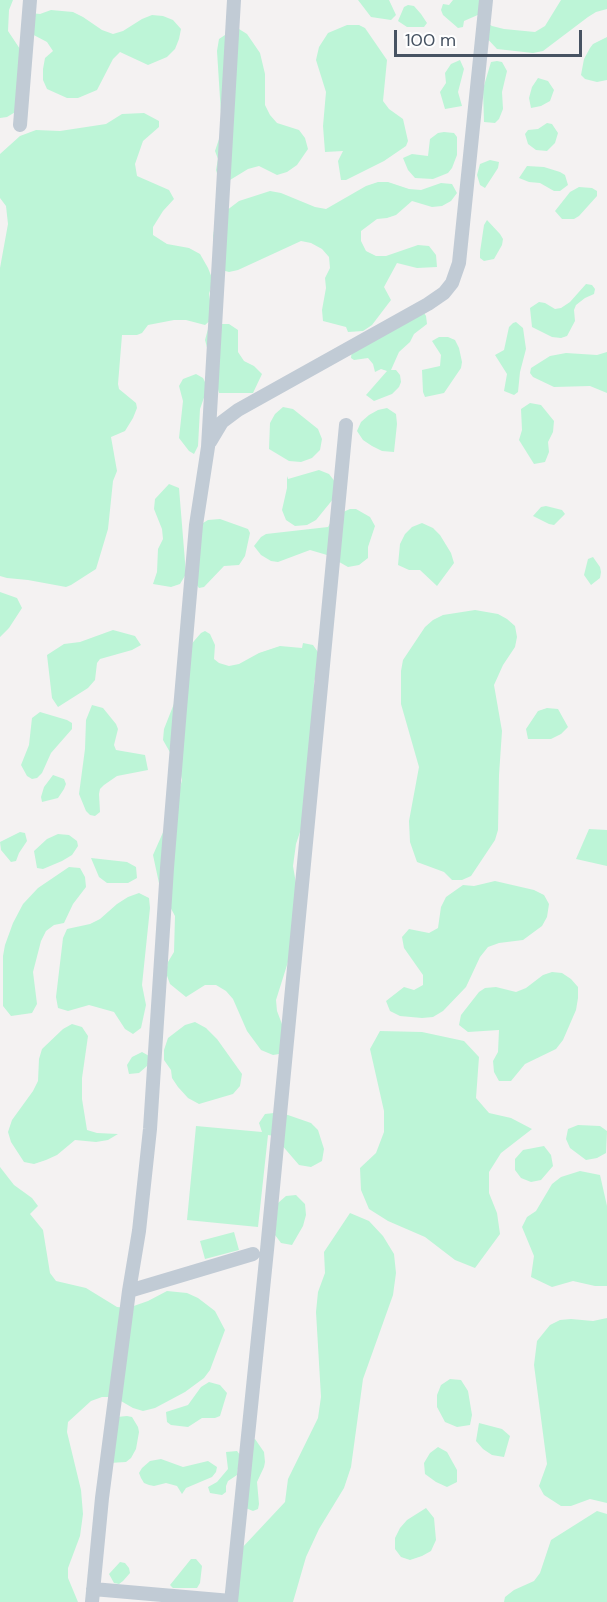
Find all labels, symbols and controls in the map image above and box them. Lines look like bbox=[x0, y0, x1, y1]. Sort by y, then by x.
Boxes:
scale bar bbox=[397, 18, 584, 56]
text: 100 m bbox=[405, 28, 456, 52]

